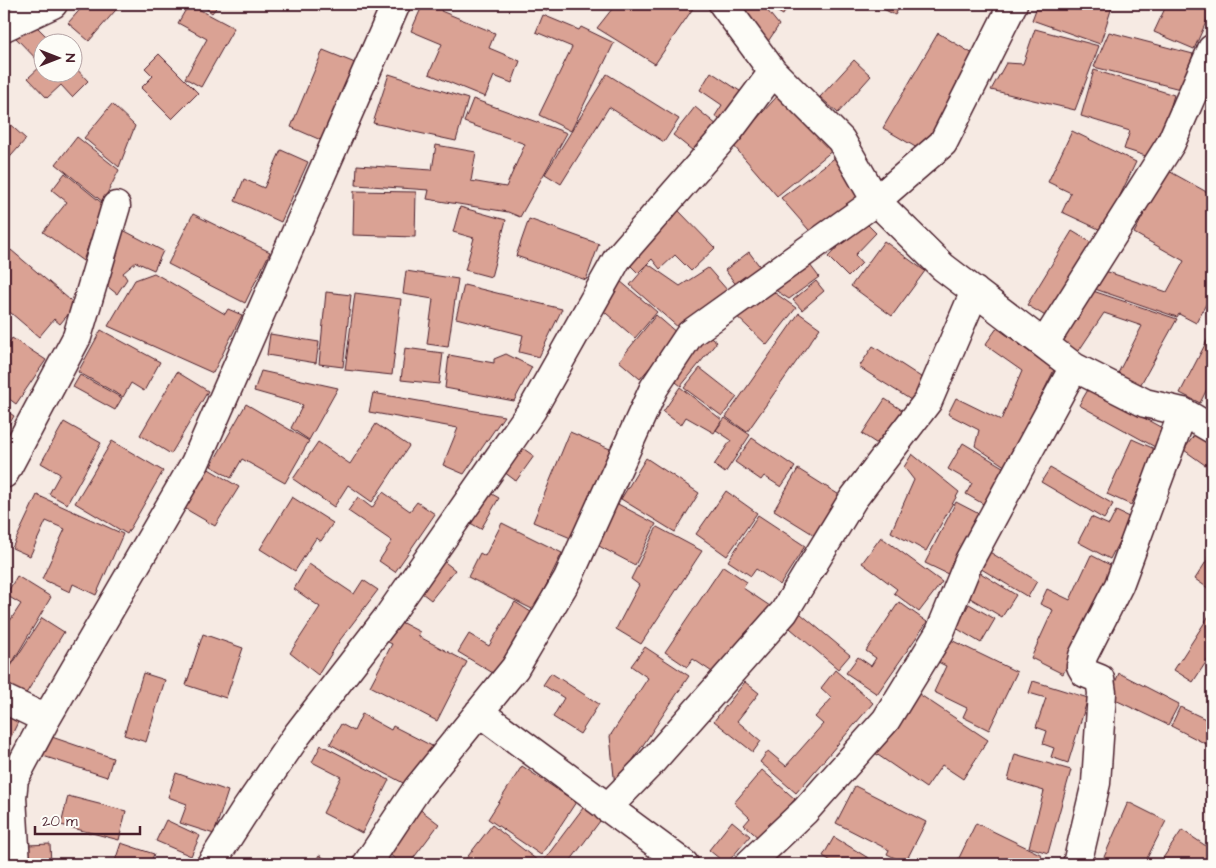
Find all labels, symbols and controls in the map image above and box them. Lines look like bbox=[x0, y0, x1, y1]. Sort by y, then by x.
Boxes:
north arrow bbox=[32, 32, 82, 82]
text: N bbox=[60, 54, 80, 63]
scale bar bbox=[35, 803, 140, 835]
text: 20 m bbox=[42, 811, 78, 832]

